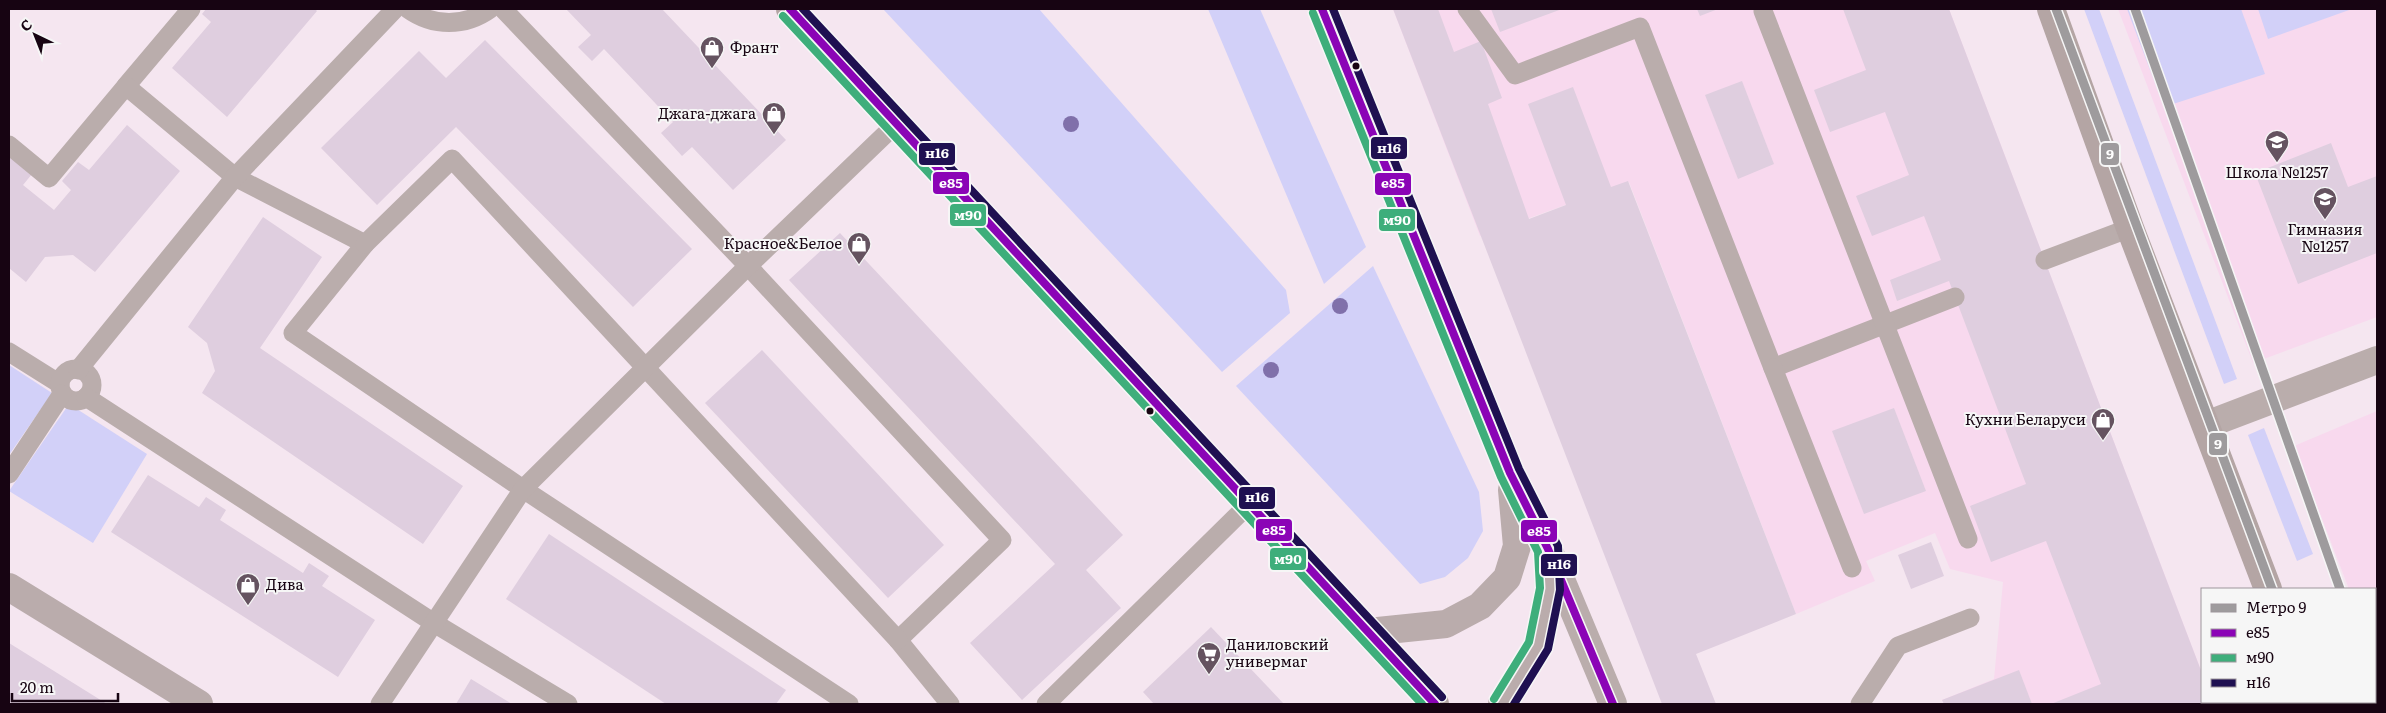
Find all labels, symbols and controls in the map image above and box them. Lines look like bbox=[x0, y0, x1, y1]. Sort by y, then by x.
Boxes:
north arrow bbox=[10, 10, 60, 60]
text: С bbox=[15, 14, 36, 35]
shop icon: Франт bbox=[699, 35, 725, 69]
place label: Франт bbox=[730, 35, 779, 58]
unlabelled marker bbox=[1351, 61, 1361, 71]
place label: Джага-джага bbox=[658, 101, 757, 124]
shop icon: Джага-джага bbox=[761, 101, 787, 135]
school or university icon: Школа №1257 bbox=[2264, 129, 2290, 163]
line badge: н16 bbox=[1370, 136, 1408, 160]
text: н16 bbox=[1377, 137, 1401, 157]
line badge: н16 bbox=[918, 142, 956, 166]
text: н16 bbox=[925, 142, 949, 162]
line badge: 9 bbox=[2100, 142, 2120, 166]
text: 9 bbox=[2106, 143, 2114, 163]
place label: Школа №1257 bbox=[2226, 160, 2329, 183]
line badge: е85 bbox=[932, 171, 970, 195]
text: е85 bbox=[939, 172, 963, 192]
line badge: е85 bbox=[1374, 172, 1412, 196]
text: е85 bbox=[1381, 172, 1405, 192]
school or university icon: Гимназия №1257 bbox=[2312, 186, 2338, 220]
line badge: м90 bbox=[949, 203, 987, 227]
text: м90 bbox=[954, 204, 982, 224]
line badge: м90 bbox=[1378, 208, 1416, 232]
text: м90 bbox=[1383, 209, 1411, 229]
place label: Гимназия №1257 bbox=[2288, 217, 2362, 257]
place label: Красное&Белое bbox=[724, 231, 842, 254]
shop icon: Красное&Белое bbox=[846, 231, 872, 265]
unlabelled marker bbox=[1145, 406, 1155, 416]
place label: Кухни Беларуси bbox=[1965, 407, 2086, 430]
shop icon: Кухни Беларуси bbox=[2090, 407, 2116, 441]
line badge: 9 bbox=[2208, 432, 2228, 456]
text: 9 bbox=[2214, 433, 2222, 453]
line badge: н16 bbox=[1238, 486, 1276, 510]
text: н16 bbox=[1245, 486, 1269, 506]
line badge: е85 bbox=[1255, 518, 1293, 542]
text: е85 bbox=[1262, 519, 1286, 539]
line badge: е85 bbox=[1520, 519, 1558, 543]
text: е85 bbox=[1527, 520, 1551, 540]
line badge: м90 bbox=[1269, 547, 1307, 571]
text: м90 bbox=[1274, 548, 1302, 568]
line badge: н16 bbox=[1540, 553, 1578, 577]
text: н16 bbox=[1547, 553, 1571, 573]
shop icon: Дива bbox=[235, 572, 261, 606]
place label: Дива bbox=[266, 572, 305, 595]
legend bbox=[2201, 588, 2376, 703]
text: Метро 9 bbox=[2246, 595, 2307, 618]
text: е85 bbox=[2246, 620, 2270, 643]
place label: Даниловский универмаг bbox=[1226, 632, 1329, 672]
supermarket icon: Даниловский универмаг bbox=[1196, 641, 1222, 675]
text: м90 bbox=[2246, 645, 2274, 668]
scale bar bbox=[12, 670, 119, 702]
text: н16 bbox=[2246, 670, 2270, 693]
text: 20 m bbox=[20, 675, 54, 698]

